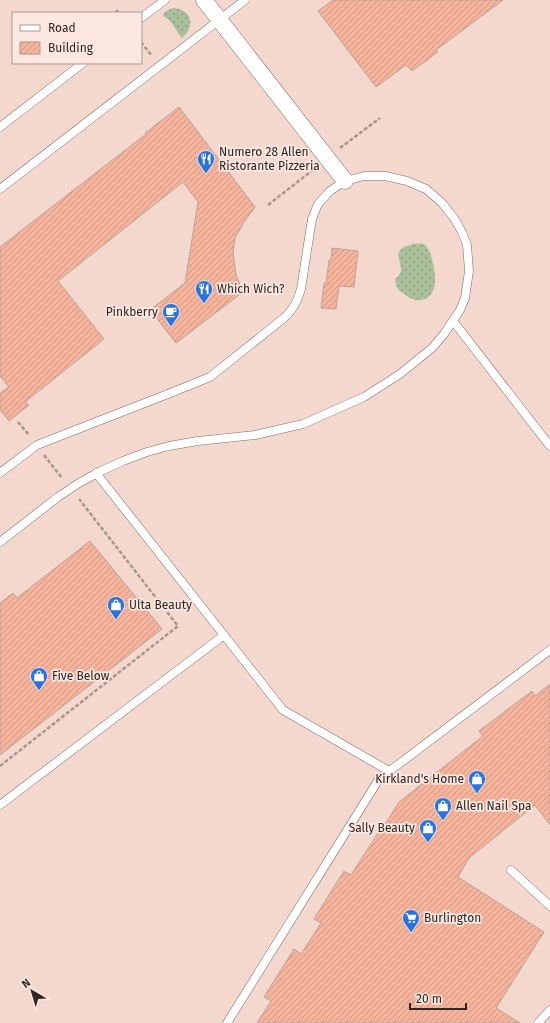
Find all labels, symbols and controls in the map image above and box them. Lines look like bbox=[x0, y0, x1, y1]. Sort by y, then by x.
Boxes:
legend bbox=[12, 12, 142, 64]
text: Road bbox=[48, 21, 76, 35]
text: Building bbox=[48, 41, 94, 55]
place label: Numero 28 Allen Ristorante Pizzeria bbox=[219, 145, 320, 173]
restaurant icon: Numero 28 Allen Ristorante Pizzeria bbox=[196, 149, 216, 174]
restaurant icon: Which Wich? bbox=[194, 279, 214, 304]
place label: Which Wich? bbox=[217, 282, 285, 296]
cafe icon: Pinkberry bbox=[161, 302, 181, 327]
place label: Pinkberry bbox=[106, 305, 158, 319]
shop icon: Ulta Beauty bbox=[106, 595, 126, 620]
place label: Ulta Beauty bbox=[129, 598, 192, 612]
shop icon: Five Below bbox=[29, 666, 49, 691]
place label: Five Below bbox=[52, 669, 110, 683]
shop icon: Kirkland's Home bbox=[467, 769, 487, 794]
place label: Kirkland's Home bbox=[375, 772, 464, 786]
shop icon: Allen Nail Spa bbox=[433, 796, 453, 821]
place label: Allen Nail Spa bbox=[456, 799, 531, 813]
shop icon: Sally Beauty bbox=[418, 818, 438, 843]
place label: Sally Beauty bbox=[349, 821, 415, 835]
supermarket icon: Burlington bbox=[401, 908, 421, 933]
place label: Burlington bbox=[424, 911, 481, 925]
north arrow bbox=[12, 971, 52, 1011]
text: N bbox=[19, 976, 33, 991]
scale bar bbox=[410, 985, 466, 1011]
text: 20 m bbox=[416, 992, 442, 1006]

